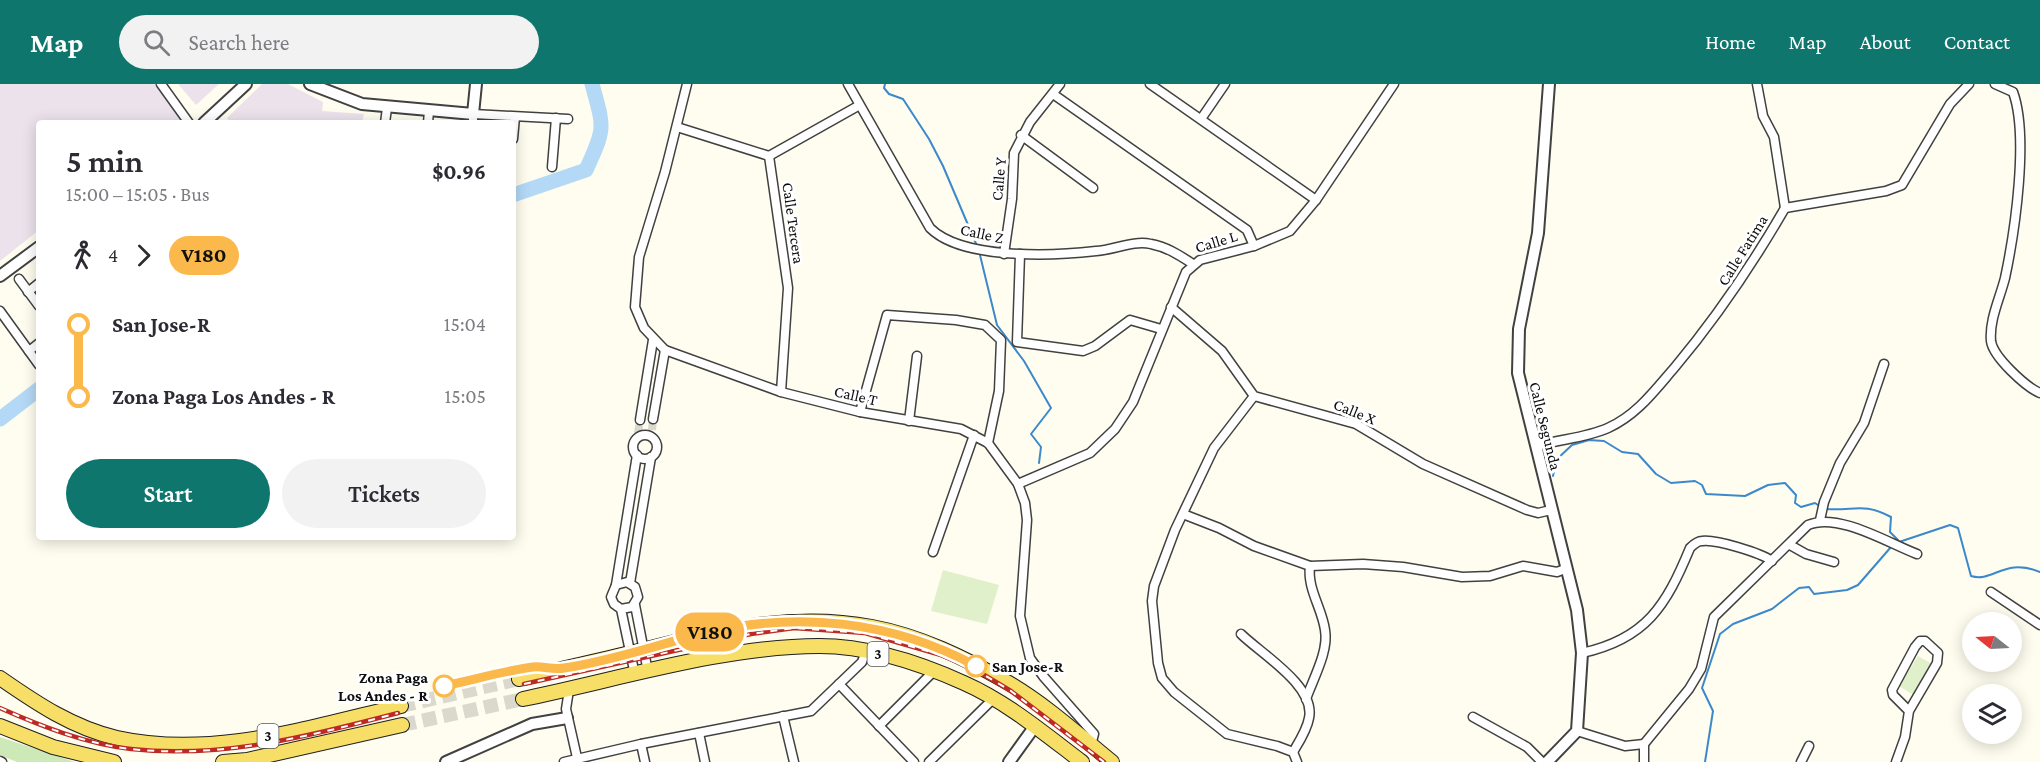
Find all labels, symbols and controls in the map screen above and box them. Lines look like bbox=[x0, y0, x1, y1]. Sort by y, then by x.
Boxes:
search box bbox=[119, 15, 539, 69]
icon: search bbox=[140, 26, 173, 59]
text: Map bbox=[30, 27, 83, 58]
text: Search here bbox=[188, 30, 289, 55]
text: Home bbox=[1705, 30, 1755, 54]
text: Map bbox=[1788, 30, 1827, 54]
text: About bbox=[1860, 30, 1911, 54]
text: Contact bbox=[1944, 30, 2010, 54]
text: 5 min bbox=[66, 142, 143, 179]
street label: Calle Y bbox=[988, 156, 1009, 202]
text: $0.96 bbox=[432, 159, 486, 184]
street label: Calle Tercera bbox=[779, 181, 808, 265]
text: 15:00 – 15:05 · Bus bbox=[66, 183, 210, 205]
street label: Calle Fatima bbox=[1714, 211, 1771, 289]
street label: Calle Z bbox=[959, 221, 1005, 246]
street label: Calle L bbox=[1193, 227, 1239, 256]
icon: walk bbox=[66, 239, 99, 272]
icon: forward bbox=[127, 239, 160, 272]
text: V180 bbox=[181, 243, 227, 267]
text: 4 bbox=[108, 244, 118, 266]
text: San Jose-R bbox=[112, 312, 210, 337]
text: 15:04 bbox=[444, 313, 486, 335]
street label: Calle Segunda bbox=[1525, 380, 1565, 473]
street label: Calle T bbox=[833, 382, 879, 409]
text: Zona Paga Los Andes - R bbox=[112, 384, 335, 409]
text: 15:05 bbox=[445, 385, 486, 407]
street label: Calle X bbox=[1331, 395, 1379, 428]
button: Start bbox=[66, 459, 270, 528]
button: Tickets bbox=[282, 459, 486, 528]
line badge: V180 bbox=[668, 612, 752, 652]
north arrow bbox=[1962, 612, 2022, 672]
map controls bbox=[1962, 612, 2022, 744]
text: V180 bbox=[687, 620, 733, 644]
road number: 3 bbox=[868, 642, 888, 666]
marker: San Jose-R bbox=[965, 655, 987, 677]
place label: San Jose-R bbox=[992, 658, 1064, 675]
place label: Zona Paga Los Andes - R bbox=[338, 669, 428, 704]
marker: Zona Paga Los Andes - R bbox=[433, 675, 455, 697]
button: layers bbox=[1962, 684, 2022, 744]
road number: 3 bbox=[258, 724, 278, 748]

